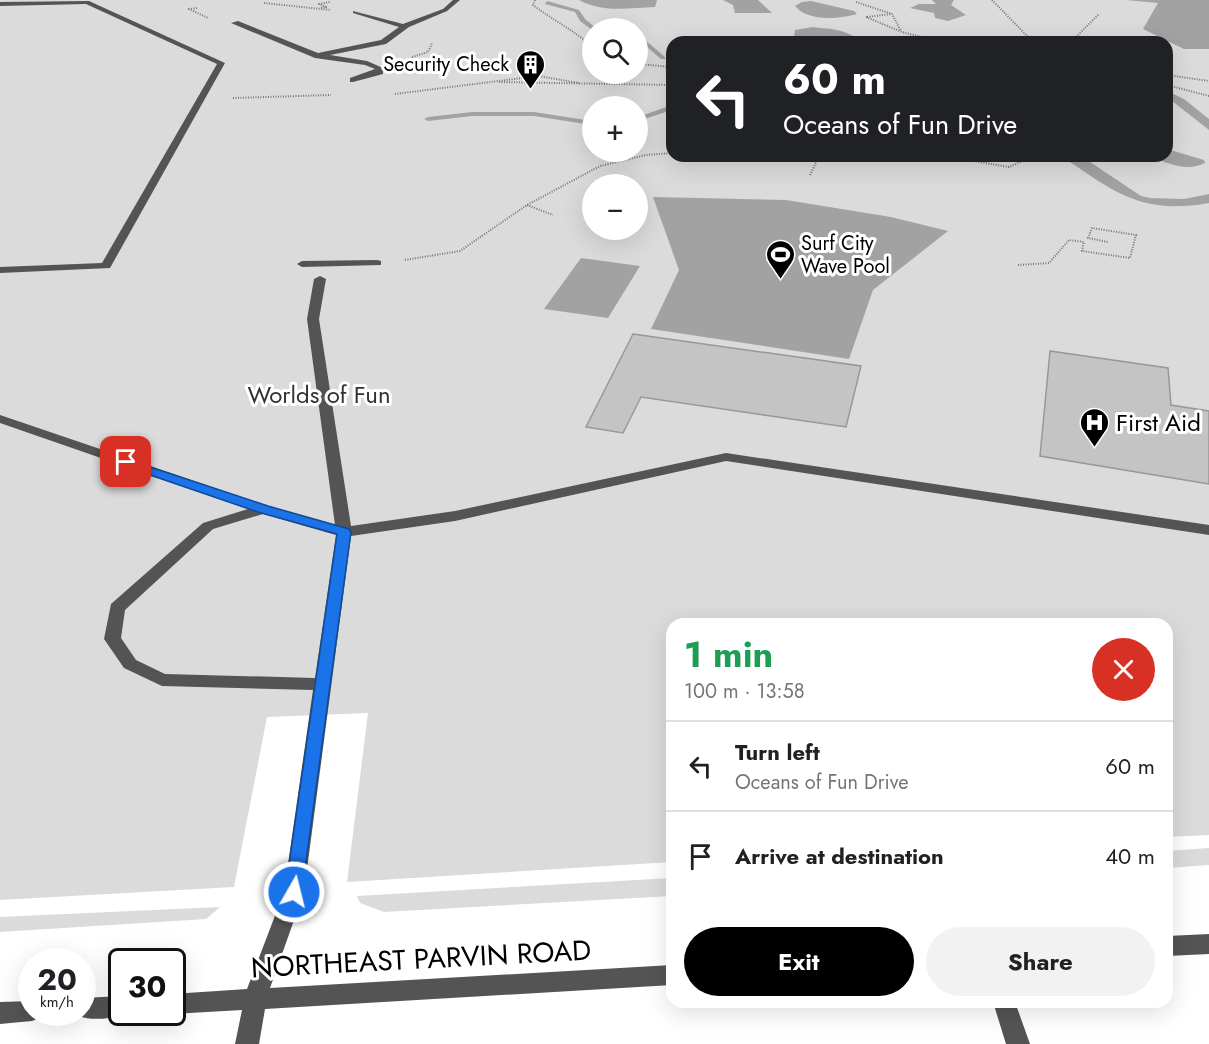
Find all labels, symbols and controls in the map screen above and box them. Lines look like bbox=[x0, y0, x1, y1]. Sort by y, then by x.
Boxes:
map controls bbox=[582, 18, 648, 240]
button: search bbox=[582, 18, 648, 84]
building icon: Security Check bbox=[514, 48, 546, 90]
text: 60 m bbox=[783, 49, 886, 110]
place label: Security Check bbox=[383, 50, 509, 79]
icon: left bbox=[684, 60, 762, 138]
button: + bbox=[582, 96, 648, 162]
text: Oceans of Fun Drive bbox=[783, 105, 1017, 144]
button: − bbox=[582, 174, 648, 240]
place label: Surf City Wave Pool bbox=[801, 229, 890, 281]
sports icon: Surf City Wave Pool bbox=[764, 238, 796, 280]
park label: Worlds of Fun bbox=[247, 377, 391, 412]
place label: First Aid bbox=[1116, 405, 1201, 440]
hospital icon: First Aid bbox=[1079, 406, 1111, 448]
pin bbox=[100, 436, 151, 487]
icon: arrive bbox=[109, 445, 142, 478]
text: 1 min bbox=[684, 628, 773, 680]
button: close bbox=[1092, 638, 1155, 701]
text: 100 m · 13:58 bbox=[684, 677, 805, 706]
text: Turn left bbox=[735, 736, 820, 768]
icon: left bbox=[684, 750, 717, 783]
text: 60 m bbox=[1105, 750, 1155, 782]
text: Oceans of Fun Drive bbox=[735, 768, 909, 797]
icon: arrive bbox=[684, 840, 717, 873]
text: Arrive at destination bbox=[735, 840, 944, 872]
text: 40 m bbox=[1105, 840, 1155, 872]
position arrow bbox=[262, 860, 326, 924]
button: Exit bbox=[684, 927, 914, 996]
button: Share bbox=[926, 927, 1155, 996]
street label: NORTHEAST PARVIN ROAD bbox=[250, 930, 592, 988]
speed limit sign: 30 bbox=[108, 948, 186, 1026]
text: 20 bbox=[37, 958, 77, 1001]
text: km/h bbox=[40, 991, 74, 1013]

